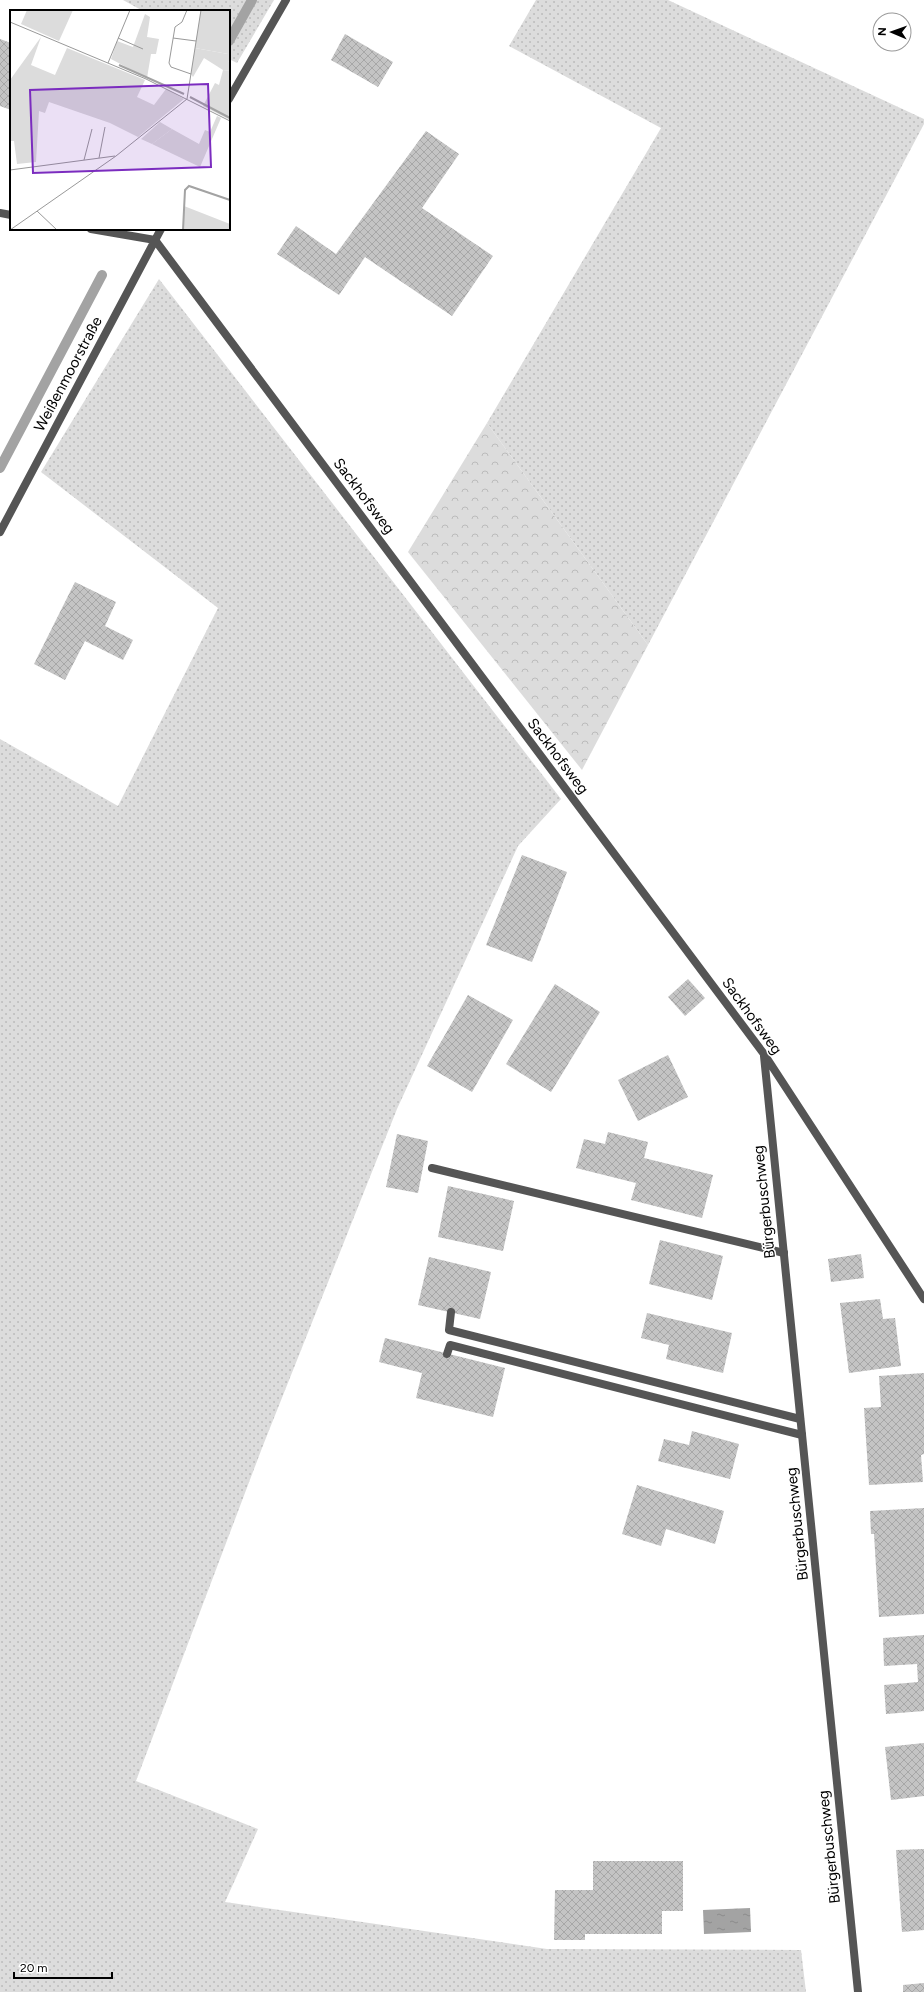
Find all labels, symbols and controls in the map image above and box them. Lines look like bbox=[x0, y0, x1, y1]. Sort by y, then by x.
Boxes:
inset map bbox=[10, 10, 230, 230]
north arrow bbox=[872, 12, 912, 52]
text: N bbox=[876, 27, 889, 36]
street label: Weißenmoorstraße bbox=[30, 313, 106, 435]
street label: Sackhofsweg bbox=[330, 454, 398, 538]
street label: Sackhofsweg bbox=[524, 714, 592, 798]
street label: Sackhofsweg bbox=[718, 974, 786, 1058]
street label: Bürgerbuschweg bbox=[749, 1144, 779, 1260]
street label: Bürgerbuschweg bbox=[782, 1466, 812, 1582]
street label: Bürgerbuschweg bbox=[814, 1789, 844, 1905]
scale bar bbox=[14, 1954, 112, 1980]
text: 20 m bbox=[20, 1961, 48, 1975]

